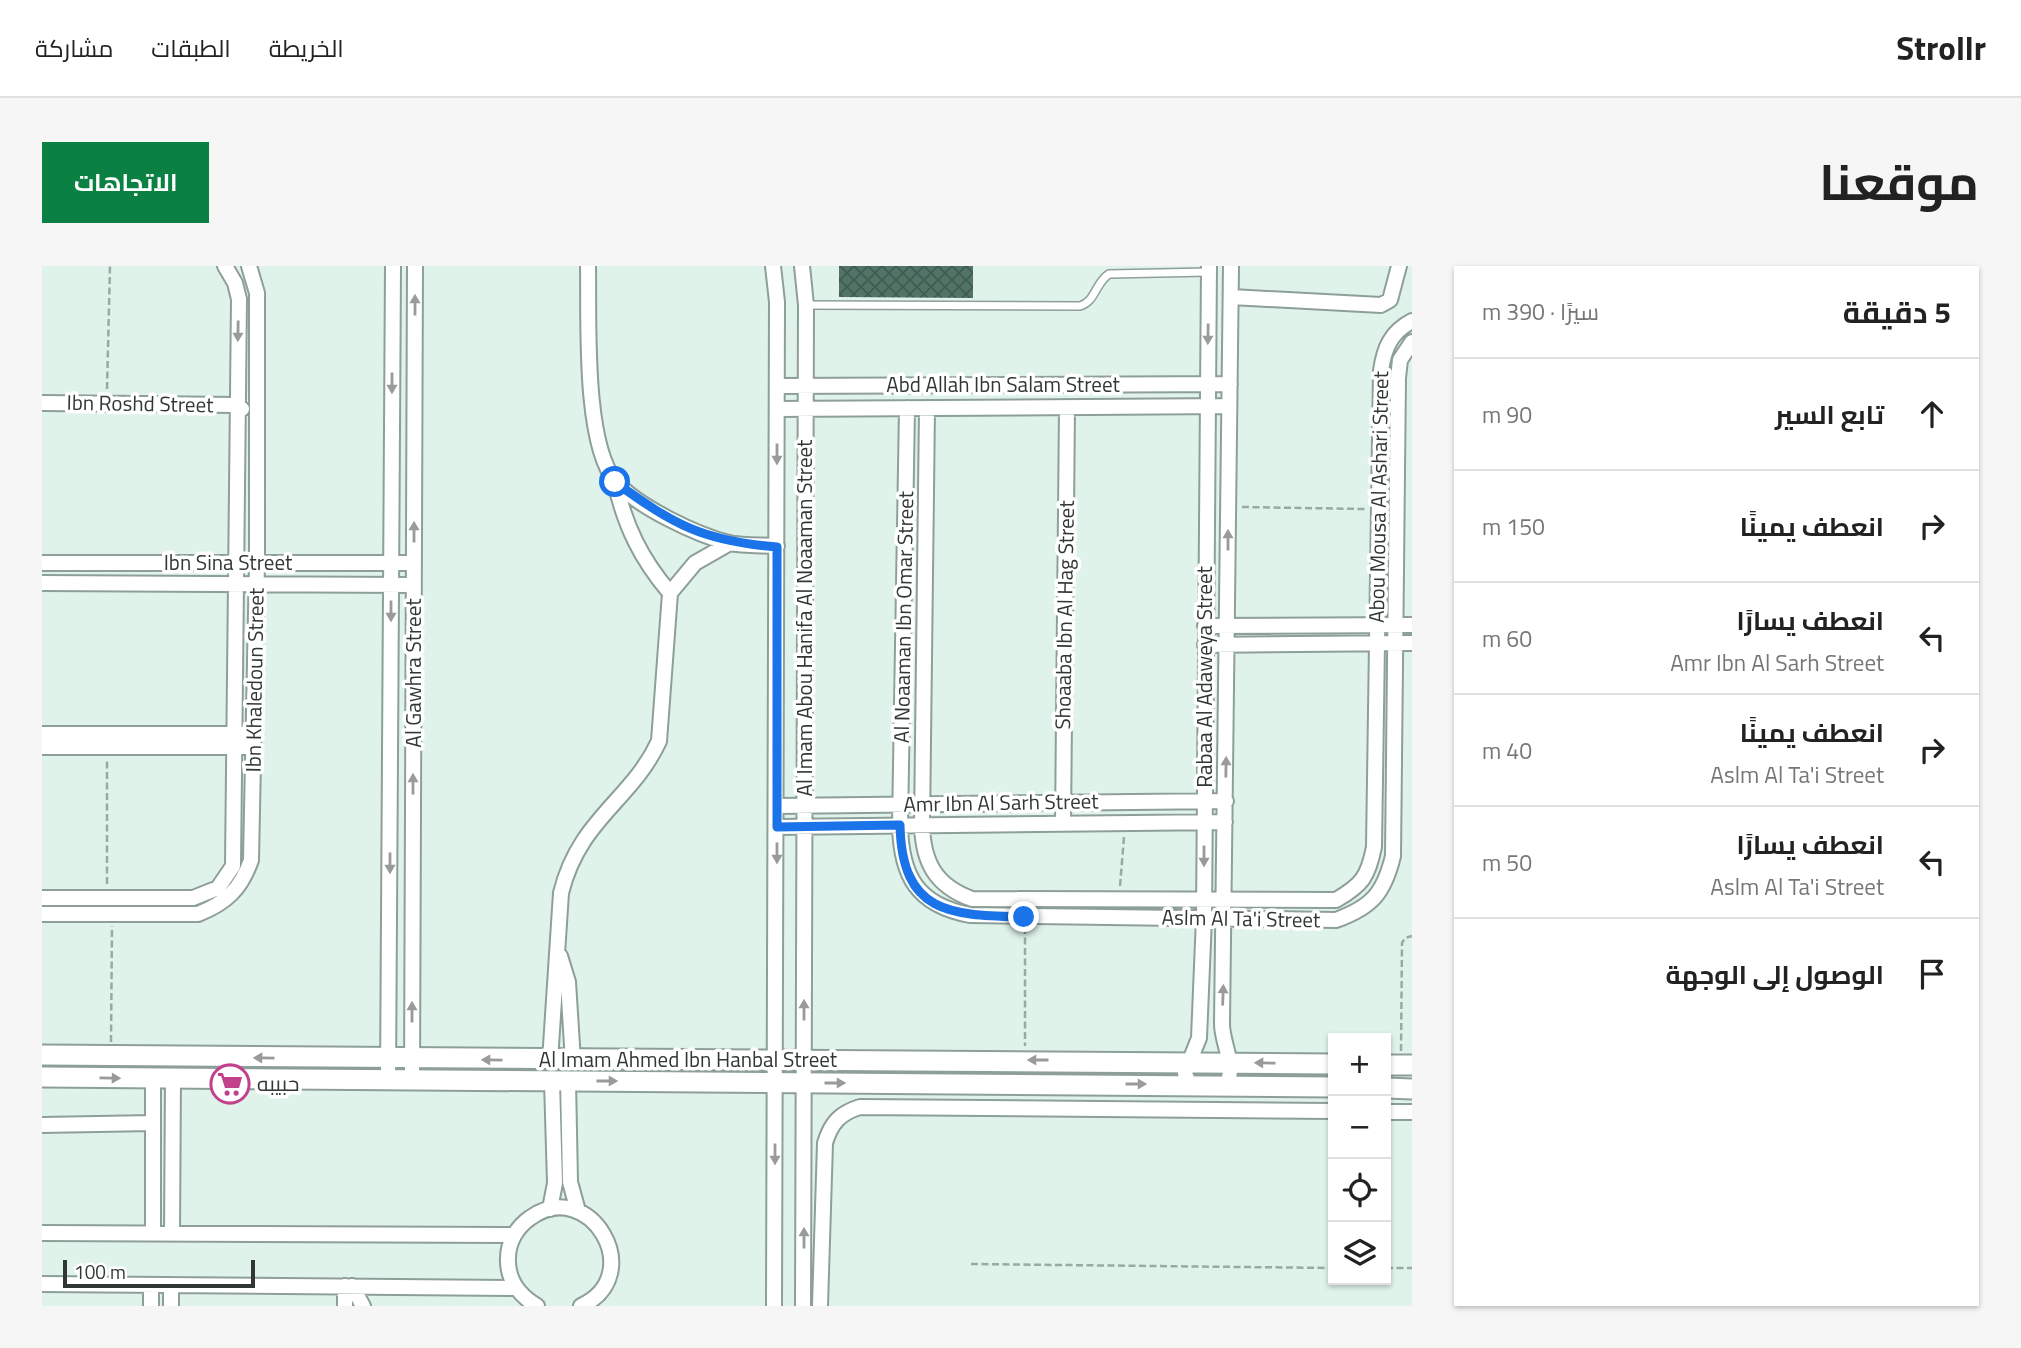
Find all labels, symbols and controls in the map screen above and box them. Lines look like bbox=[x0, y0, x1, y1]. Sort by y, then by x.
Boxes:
text: Strollr bbox=[1896, 23, 1986, 73]
text: مشاركة bbox=[35, 30, 113, 66]
text: الطبقات bbox=[151, 30, 231, 66]
text: الخريطة bbox=[269, 30, 344, 66]
button: الاتجاهات bbox=[42, 142, 209, 223]
text: موقعنا bbox=[1819, 144, 1979, 219]
text: 5 دقيقة bbox=[1843, 289, 1951, 335]
one-way arrow bbox=[409, 293, 421, 315]
text: سيرًا · 390 m bbox=[1482, 294, 1599, 329]
one-way arrow bbox=[232, 320, 244, 342]
one-way arrow bbox=[1202, 323, 1214, 345]
street label: Abd Allah Ibn Salam Street bbox=[886, 368, 1120, 400]
street label: Abou Mousa Al Ashari Street bbox=[1360, 370, 1396, 623]
one-way arrow bbox=[386, 372, 398, 394]
street label: Ibn Roshd Street bbox=[66, 386, 214, 420]
text: تابع السير bbox=[1775, 395, 1884, 434]
icon: ahead bbox=[1913, 395, 1951, 433]
text: 90 m bbox=[1482, 397, 1532, 432]
street label: Al Imam Abou Hanifa Al Noaaman Street bbox=[788, 439, 820, 796]
one-way arrow bbox=[771, 444, 783, 466]
route start bbox=[599, 466, 630, 497]
street label: Al Noaaman Ibn Omar Street bbox=[885, 490, 921, 743]
street label: Shoaaba Ibn Al Hag Street bbox=[1046, 499, 1082, 730]
text: انعطف يمينًا bbox=[1740, 507, 1884, 546]
icon: right bbox=[1913, 507, 1951, 545]
text: 150 m bbox=[1482, 509, 1545, 544]
one-way arrow bbox=[408, 521, 420, 543]
one-way arrow bbox=[1222, 529, 1234, 551]
street label: Ibn Sina Street bbox=[164, 546, 293, 578]
street label: Rabaa Al Adaweya Street bbox=[1188, 566, 1220, 788]
street label: Ibn Khaledoun Street bbox=[236, 587, 272, 773]
street label: Al Gawhra Street bbox=[397, 598, 429, 748]
one-way arrow bbox=[385, 600, 397, 622]
text: انعطف يسارًا bbox=[1736, 601, 1884, 640]
icon: left bbox=[1913, 619, 1951, 657]
text: 60 m bbox=[1482, 621, 1532, 656]
text: Amr Ibn Al Sarh Street bbox=[1670, 645, 1884, 680]
text: انعطف يمينًا bbox=[1740, 713, 1884, 752]
icon: right bbox=[1913, 731, 1951, 769]
text: 40 m bbox=[1482, 733, 1532, 768]
one-way arrow bbox=[1220, 756, 1232, 778]
text: Aslm Al Ta'i Street bbox=[1710, 757, 1884, 792]
one-way arrow bbox=[407, 773, 419, 795]
street label: Amr Ibn Al Sarh Street bbox=[903, 784, 1100, 820]
text: انعطف يسارًا bbox=[1736, 825, 1884, 864]
one-way arrow bbox=[771, 843, 783, 865]
icon: left bbox=[1913, 843, 1951, 881]
one-way arrow bbox=[1198, 845, 1210, 867]
text: 50 m bbox=[1482, 845, 1532, 880]
one-way arrow bbox=[384, 852, 396, 874]
text: Aslm Al Ta'i Street bbox=[1710, 869, 1884, 904]
route end bbox=[1008, 901, 1039, 932]
street label: Aslm Al Ta'i Street bbox=[1161, 901, 1321, 935]
text: الوصول إلى الوجهة bbox=[1665, 955, 1884, 994]
icon: arrive bbox=[1913, 955, 1951, 993]
one-way arrow bbox=[1217, 984, 1228, 1006]
one-way arrow bbox=[798, 999, 810, 1021]
one-way arrow bbox=[407, 1000, 418, 1022]
map controls bbox=[1328, 1033, 1391, 1285]
button: + bbox=[1328, 1033, 1391, 1096]
street label: Al Imam Ahmed Ibn Hanbal Street bbox=[539, 1043, 838, 1075]
one-way arrow bbox=[253, 1052, 275, 1063]
one-way arrow bbox=[480, 1054, 502, 1066]
one-way arrow bbox=[1026, 1055, 1048, 1066]
one-way arrow bbox=[1254, 1057, 1276, 1069]
supermarket icon: حبيبه bbox=[209, 1063, 251, 1105]
place label: حبيبه bbox=[257, 1067, 299, 1099]
one-way arrow bbox=[99, 1072, 121, 1084]
one-way arrow bbox=[596, 1075, 618, 1087]
one-way arrow bbox=[824, 1077, 846, 1089]
one-way arrow bbox=[1125, 1078, 1147, 1090]
button: − bbox=[1328, 1096, 1391, 1159]
one-way arrow bbox=[770, 1144, 781, 1166]
button: locate bbox=[1328, 1159, 1391, 1222]
button: layers bbox=[1328, 1222, 1391, 1285]
one-way arrow bbox=[798, 1227, 810, 1249]
scale bar bbox=[63, 1257, 256, 1289]
text: 100 m bbox=[74, 1257, 126, 1286]

